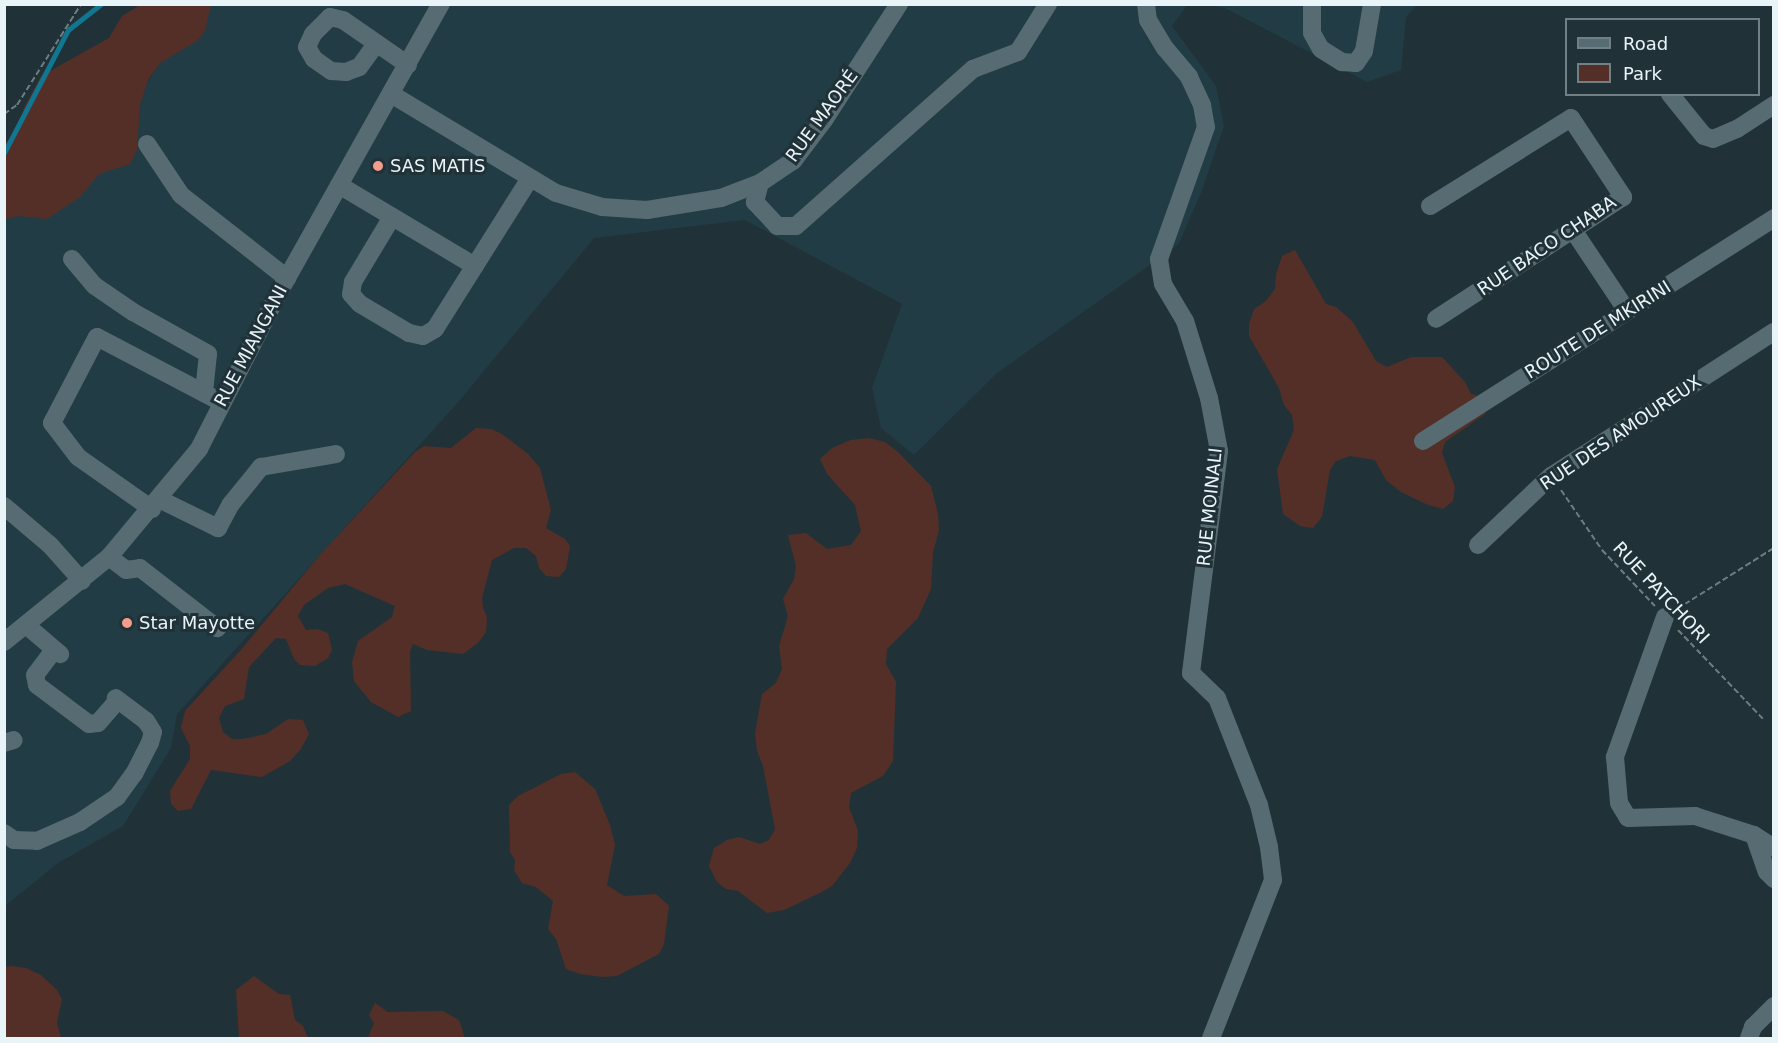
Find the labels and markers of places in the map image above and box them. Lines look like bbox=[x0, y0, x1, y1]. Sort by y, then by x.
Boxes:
place label: SAS MATIS bbox=[390, 155, 485, 177]
marker: SAS MATIS bbox=[371, 159, 385, 173]
place label: Star Mayotte bbox=[139, 612, 255, 634]
marker: Star Mayotte bbox=[120, 616, 134, 630]

